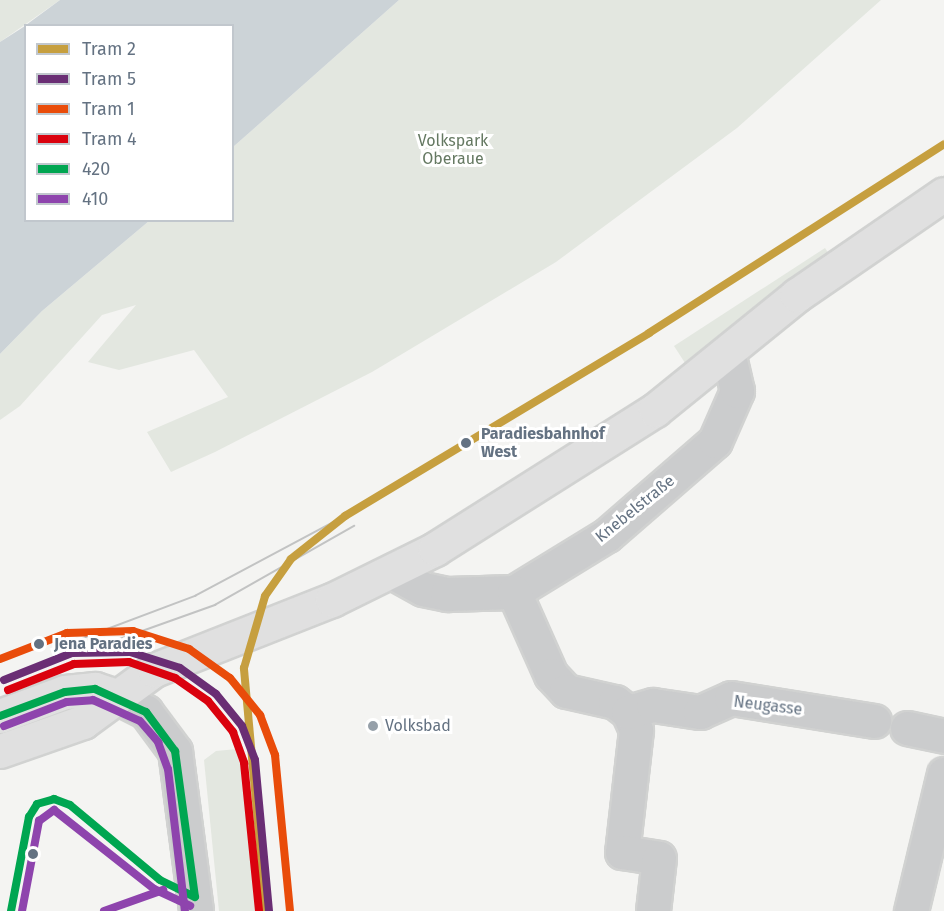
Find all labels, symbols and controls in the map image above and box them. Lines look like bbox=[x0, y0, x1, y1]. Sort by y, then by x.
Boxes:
legend bbox=[24, 24, 234, 222]
text: Tram 2 bbox=[82, 38, 136, 60]
text: Tram 5 bbox=[82, 68, 136, 90]
text: Tram 1 bbox=[82, 98, 135, 120]
text: Tram 4 bbox=[82, 128, 137, 150]
park label: Volkspark Oberaue bbox=[418, 131, 488, 169]
text: 420 bbox=[82, 158, 110, 180]
text: 410 bbox=[82, 188, 108, 210]
place label: Paradiesbahnhof West bbox=[481, 424, 605, 462]
marker: Paradiesbahnhof West bbox=[456, 433, 476, 453]
street label: Knebelstraße bbox=[592, 471, 678, 547]
marker: Jena Paradies bbox=[29, 634, 49, 654]
place label: Jena Paradies bbox=[54, 634, 153, 654]
street label: Neugasse bbox=[733, 692, 803, 720]
place label: Volksbad bbox=[385, 716, 451, 736]
marker: Volksbad bbox=[366, 719, 380, 733]
unlabelled marker bbox=[27, 848, 39, 860]

